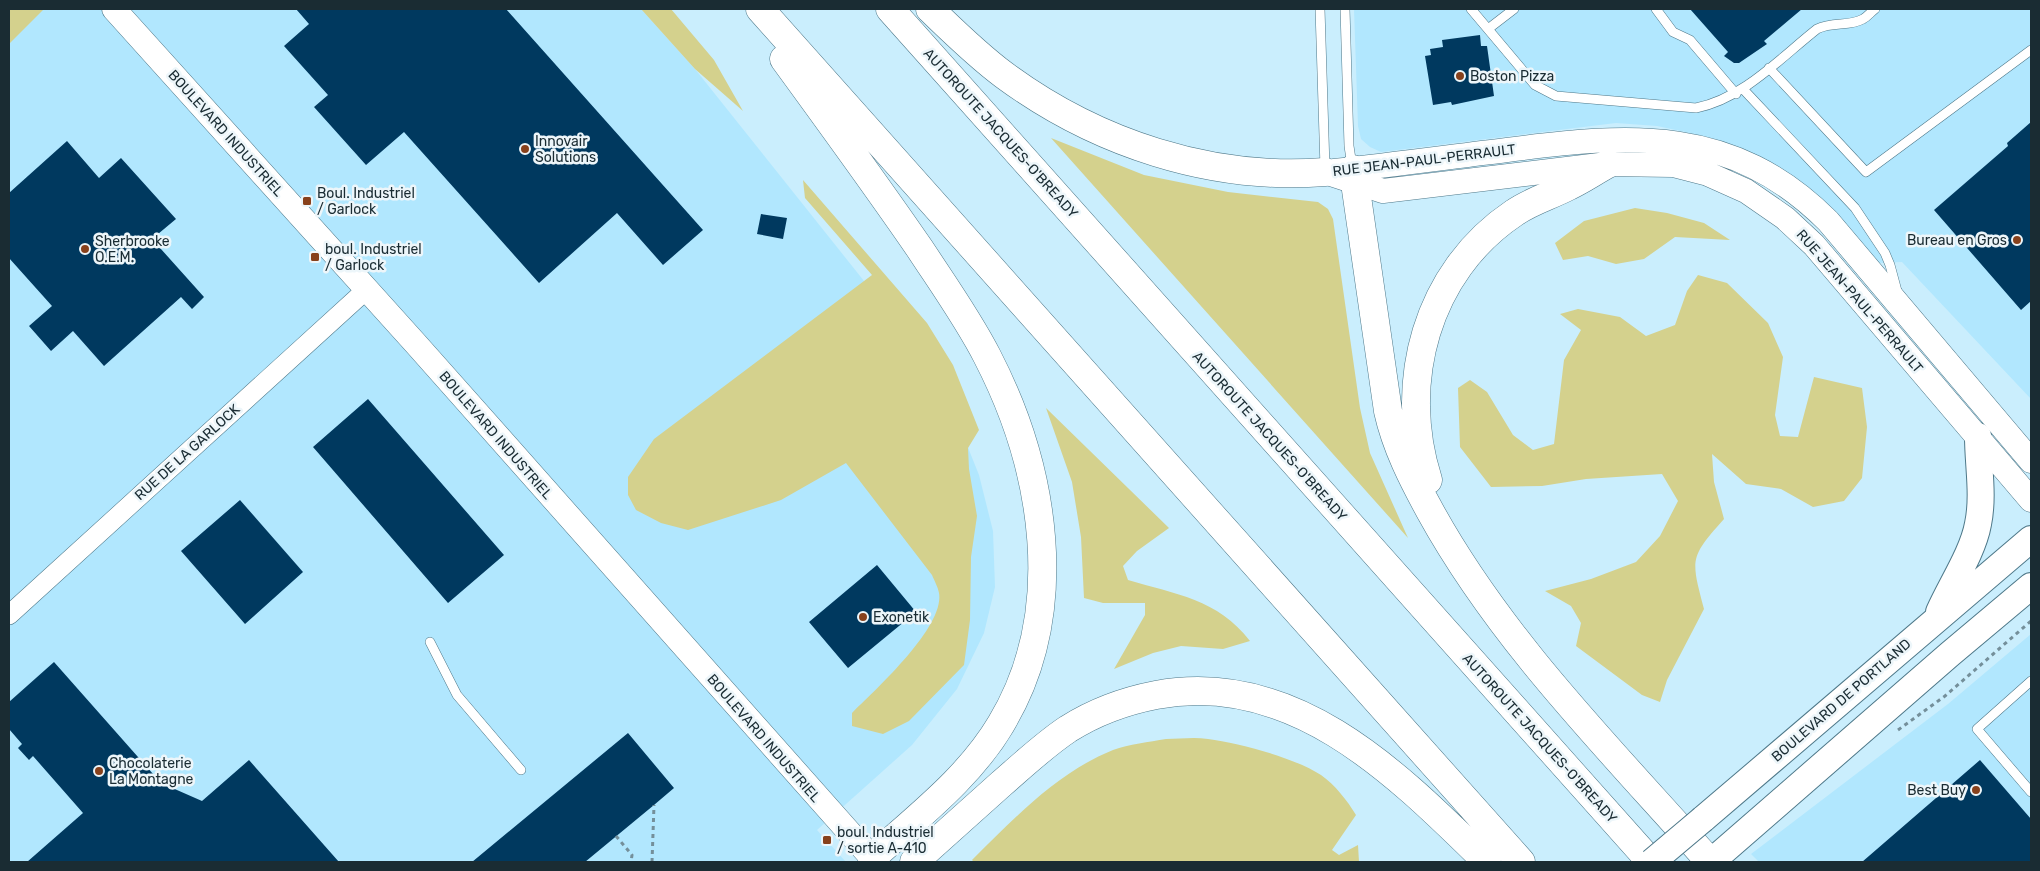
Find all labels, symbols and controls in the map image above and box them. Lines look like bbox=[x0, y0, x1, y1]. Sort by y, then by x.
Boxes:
street label: AUTOROUTE JACQUES-O'BREADY bbox=[920, 45, 1081, 222]
street label: BOULEVARD INDUSTRIEL bbox=[164, 67, 287, 200]
place label: Boston Pizza bbox=[1470, 68, 1554, 85]
marker: Boston Pizza bbox=[1454, 70, 1466, 82]
place label: Innovair Solutions bbox=[535, 133, 596, 166]
street label: RUE JEAN-PAUL-PERRAULT bbox=[1332, 141, 1516, 180]
marker: Innovair Solutions bbox=[519, 143, 531, 155]
place label: Boul. Industriel / Garlock bbox=[317, 185, 415, 218]
marker: Boul. Industriel / Garlock bbox=[301, 195, 313, 207]
street label: RUE JEAN-PAUL-PERRAULT bbox=[1793, 226, 1926, 376]
place label: Bureau en Gros bbox=[1907, 232, 2007, 249]
place label: Sherbrooke O.E.M. bbox=[95, 233, 170, 266]
marker: Bureau en Gros bbox=[2011, 234, 2023, 246]
place label: boul. Industriel / Garlock bbox=[325, 241, 422, 274]
marker: Sherbrooke O.E.M. bbox=[79, 243, 91, 255]
marker: boul. Industriel / Garlock bbox=[309, 251, 321, 263]
street label: AUTOROUTE JACQUES-O'BREADY bbox=[1189, 348, 1350, 525]
street label: BOULEVARD INDUSTRIEL bbox=[435, 368, 556, 503]
street label: RUE DE LA GARLOCK bbox=[131, 400, 244, 504]
place label: Exonetik bbox=[873, 609, 930, 626]
marker: Exonetik bbox=[857, 611, 869, 623]
street label: BOULEVARD DE PORTLAND bbox=[1768, 635, 1914, 765]
street label: AUTOROUTE JACQUES-O'BREADY bbox=[1459, 650, 1620, 827]
street label: BOULEVARD INDUSTRIEL bbox=[703, 671, 824, 806]
place label: Chocolaterie La Montagne bbox=[109, 755, 194, 788]
marker: Chocolaterie La Montagne bbox=[93, 765, 105, 777]
place label: Best Buy bbox=[1907, 782, 1966, 799]
marker: Best Buy bbox=[1970, 784, 1982, 796]
place label: boul. Industriel / sortie A-410 bbox=[837, 824, 934, 857]
marker: boul. Industriel / sortie A-410 bbox=[821, 834, 833, 846]

